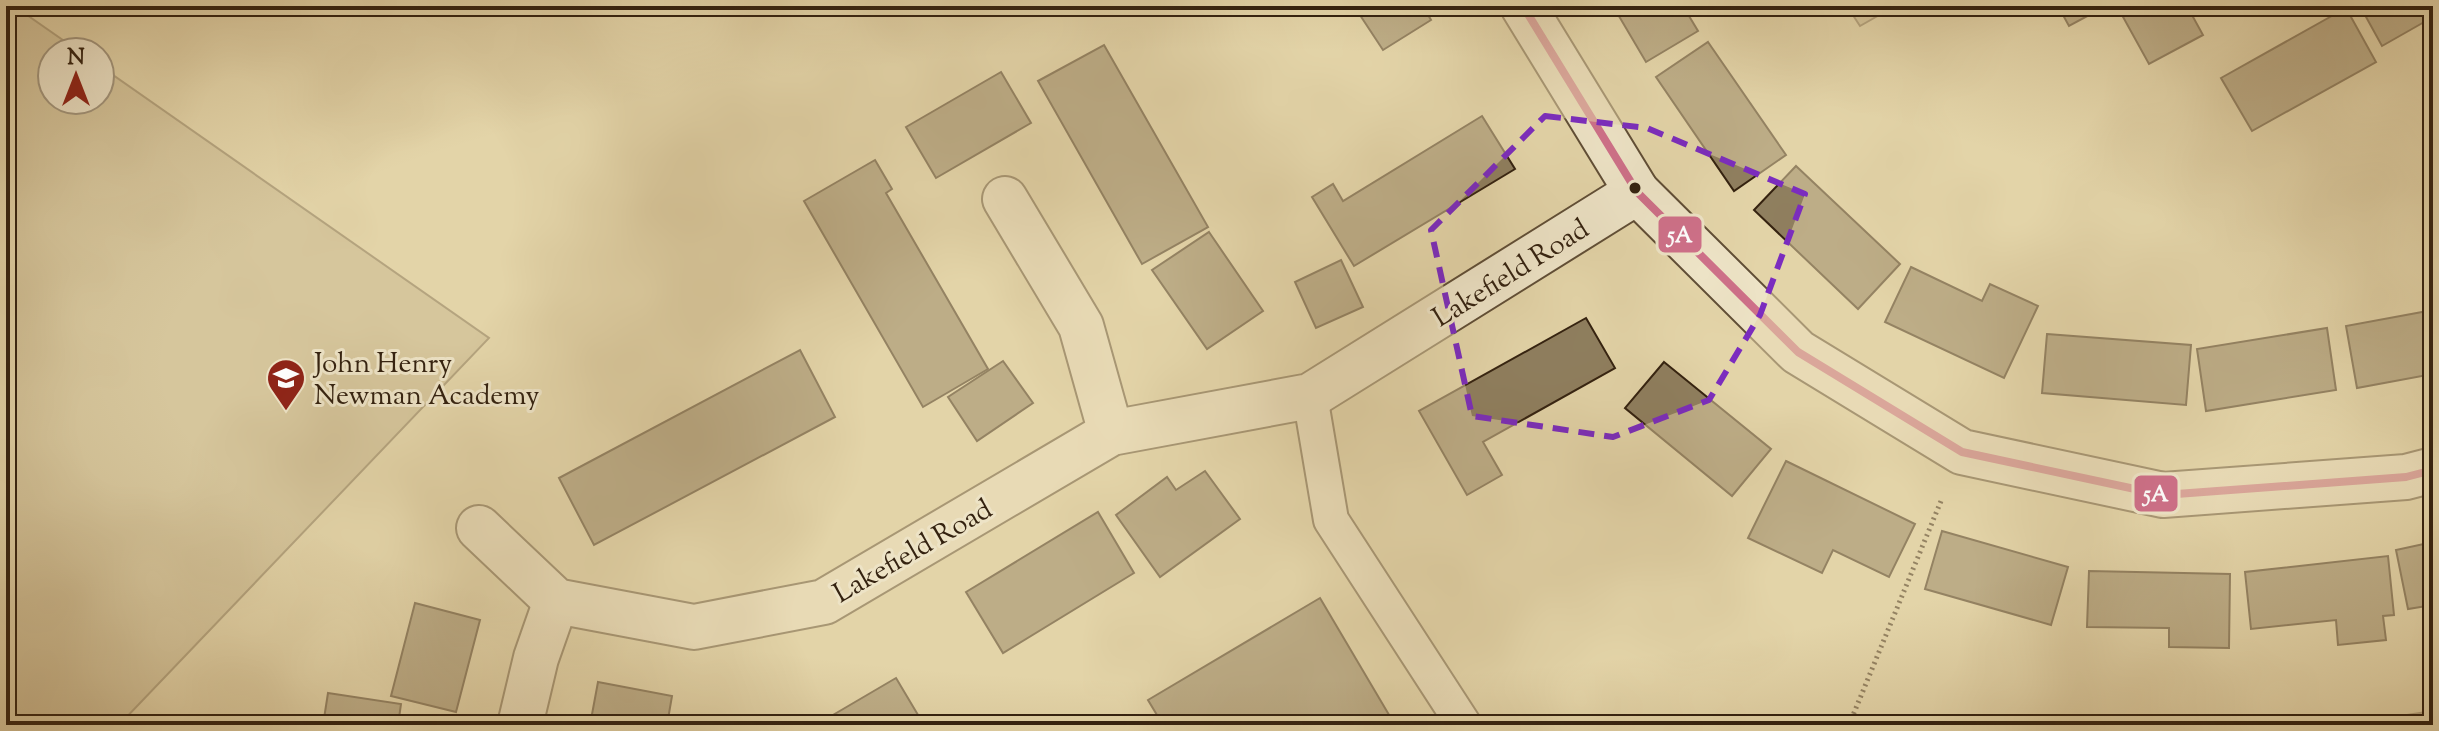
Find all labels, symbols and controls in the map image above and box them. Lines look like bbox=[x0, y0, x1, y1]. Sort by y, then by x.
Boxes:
north arrow bbox=[36, 36, 116, 116]
text: N bbox=[67, 43, 85, 75]
unlabelled marker bbox=[1627, 180, 1643, 196]
street label: Lakefield Road bbox=[1426, 210, 1598, 339]
line badge: 5A bbox=[1657, 215, 1703, 254]
text: 5A bbox=[1665, 221, 1693, 253]
place label: John Henry Newman Academy bbox=[312, 345, 540, 417]
school or university icon: John Henry Newman Academy bbox=[265, 357, 307, 412]
line badge: 5A bbox=[2133, 474, 2179, 513]
text: 5A bbox=[2141, 480, 2169, 512]
street label: Lakefield Road bbox=[826, 491, 1001, 614]

